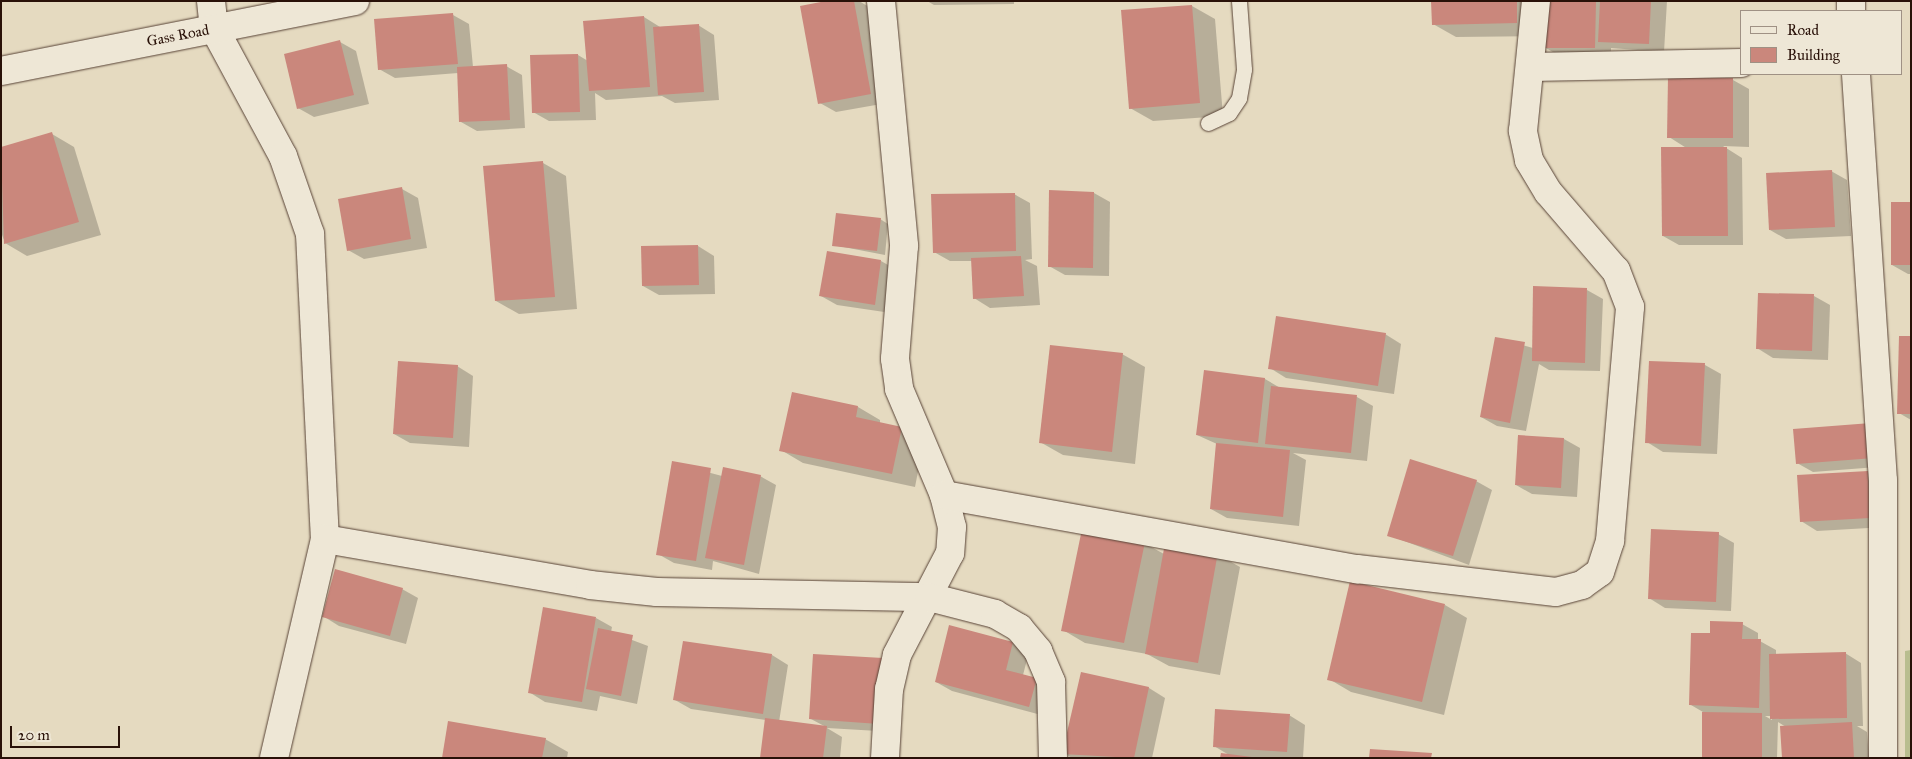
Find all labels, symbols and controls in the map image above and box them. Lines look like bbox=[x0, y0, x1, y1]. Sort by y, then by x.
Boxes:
legend bbox=[1740, 10, 1902, 75]
street label: Gass Road bbox=[145, 21, 211, 51]
text: Road bbox=[1787, 21, 1819, 39]
text: Building bbox=[1787, 46, 1840, 64]
scale bar bbox=[12, 716, 122, 748]
text: 20 m bbox=[18, 726, 50, 744]

